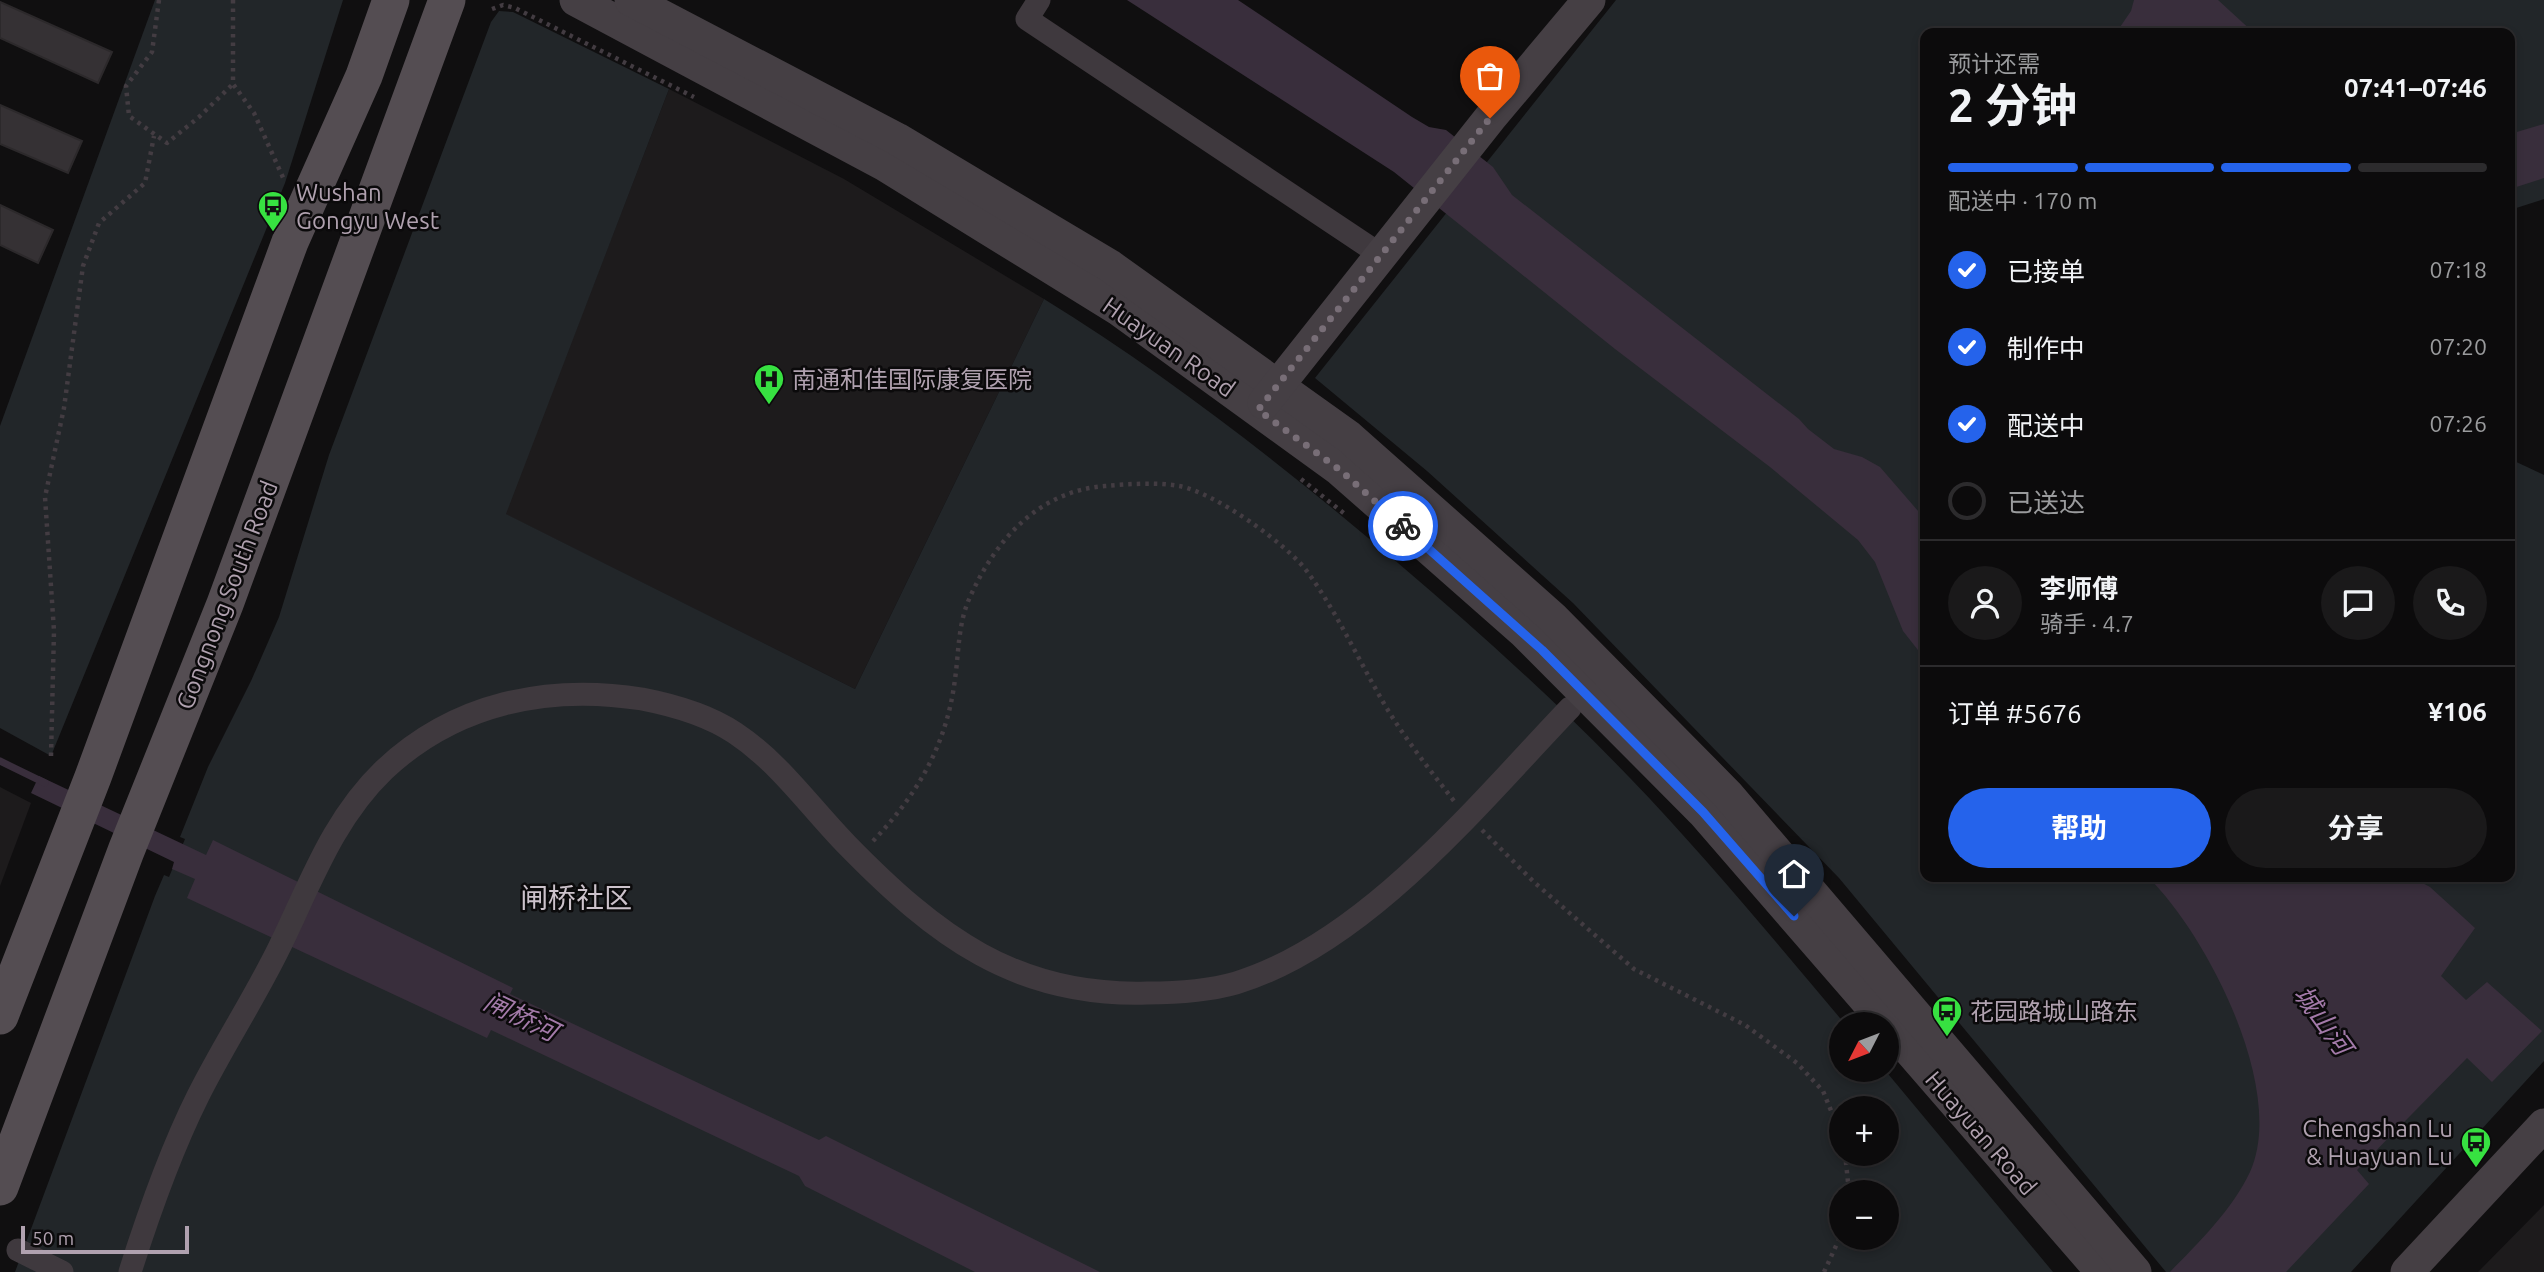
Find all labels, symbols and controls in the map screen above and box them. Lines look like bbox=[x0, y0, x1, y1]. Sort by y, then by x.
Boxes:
pin bbox=[1460, 46, 1520, 118]
text: 预计还需 bbox=[1948, 51, 2040, 76]
icon: bag bbox=[1471, 57, 1509, 95]
text: 07:41–07:46 bbox=[2344, 73, 2487, 102]
text: 2 分钟 bbox=[1948, 79, 2077, 131]
place label: Wushan Gongyu West bbox=[296, 179, 440, 234]
text: 配送中 · 170 m bbox=[1948, 188, 2097, 213]
bus stop icon: Wushan Gongyu West bbox=[256, 189, 290, 233]
icon: check bbox=[1948, 251, 1986, 289]
text: 已接单 bbox=[2007, 257, 2085, 286]
text: 07:18 bbox=[2429, 257, 2487, 282]
street label: Huayuan Road bbox=[1098, 292, 1240, 402]
icon: check bbox=[1948, 328, 1986, 366]
text: 制作中 bbox=[2007, 334, 2085, 363]
text: 07:20 bbox=[2429, 334, 2487, 359]
hospital icon: 南通和佳国际康复医院 bbox=[752, 362, 786, 406]
place label: 南通和佳国际康复医院 bbox=[792, 366, 1032, 393]
icon: check bbox=[1948, 405, 1986, 443]
text: 配送中 bbox=[2007, 411, 2085, 440]
text: 07:26 bbox=[2429, 411, 2487, 436]
street label: Gongnong South Road bbox=[171, 477, 283, 713]
text: 已送达 bbox=[2007, 488, 2085, 517]
courier bbox=[1368, 491, 1438, 561]
icon: bike bbox=[1384, 507, 1422, 545]
button: person bbox=[1948, 566, 2022, 640]
button: chat bbox=[2321, 566, 2395, 640]
button: phone bbox=[2413, 566, 2487, 640]
text: 李师傅 bbox=[2040, 574, 2118, 603]
text: 骑手 · 4.7 bbox=[2040, 611, 2134, 636]
text: ¥106 bbox=[2428, 697, 2487, 726]
text: 订单 #5676 bbox=[1948, 699, 2082, 728]
button: 帮助 bbox=[1948, 788, 2211, 868]
button: 分享 bbox=[2225, 788, 2487, 868]
pin bbox=[1764, 844, 1824, 916]
icon: home bbox=[1775, 855, 1813, 893]
district label: 闸桥社区 bbox=[520, 882, 632, 913]
water label: 城山河 bbox=[2288, 980, 2361, 1064]
water label: 闸桥河 bbox=[480, 986, 567, 1048]
bus stop icon: 花园路城山路东 bbox=[1930, 994, 1964, 1038]
place label: 花园路城山路东 bbox=[1970, 998, 2138, 1025]
north arrow bbox=[1829, 1012, 1899, 1082]
map controls bbox=[1829, 1012, 1899, 1250]
street label: Huayuan Road bbox=[1920, 1066, 2042, 1200]
button: + bbox=[1829, 1096, 1899, 1166]
place label: Chengshan Lu & Huayuan Lu bbox=[2302, 1115, 2453, 1170]
bus stop icon: Chengshan Lu & Huayuan Lu bbox=[2459, 1125, 2493, 1169]
button: − bbox=[1829, 1180, 1899, 1250]
scale bar bbox=[21, 1223, 189, 1255]
text: 50 m bbox=[32, 1227, 74, 1249]

